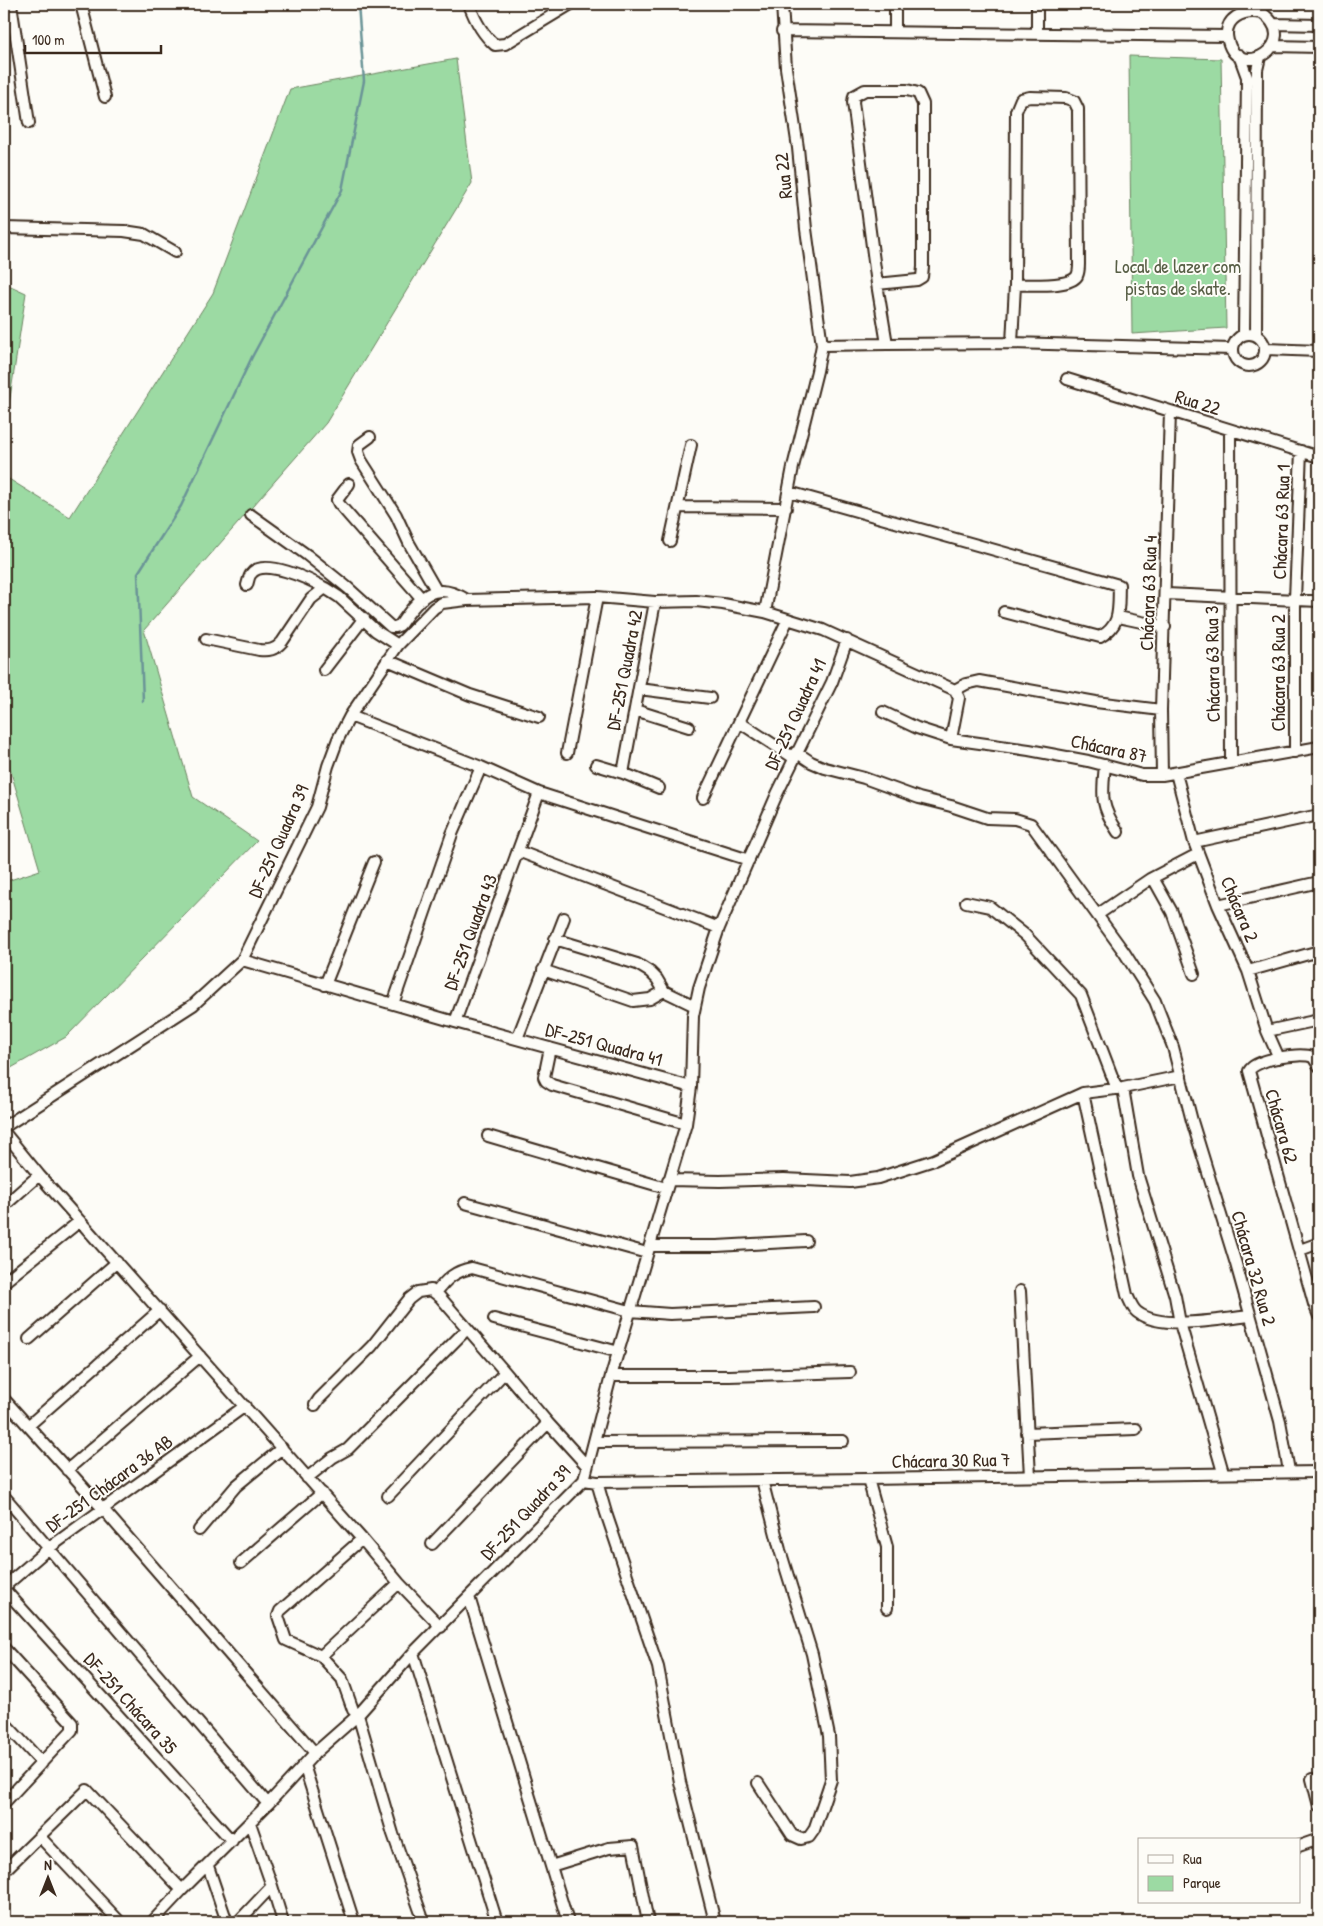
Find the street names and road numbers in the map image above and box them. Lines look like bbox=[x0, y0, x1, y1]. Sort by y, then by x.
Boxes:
street label: Rua 22 bbox=[768, 152, 798, 200]
street label: Rua 22 bbox=[1172, 383, 1224, 421]
street label: Chácara 63 Rua 1 bbox=[1266, 464, 1296, 580]
street label: Chácara 63 Rua 4 bbox=[1133, 535, 1163, 651]
street label: Chácara 63 Rua 3 bbox=[1198, 605, 1226, 723]
street label: DF-251 Quadra 42 bbox=[600, 607, 648, 732]
street label: Chácara 63 Rua 2 bbox=[1265, 614, 1291, 732]
street label: DF-251 Quadra 41 bbox=[758, 654, 832, 774]
street label: Chácara 87 bbox=[1068, 727, 1150, 769]
street label: DF-251 Quadra 39 bbox=[241, 780, 315, 902]
street label: DF-251 Quadra 43 bbox=[437, 870, 503, 994]
street label: Chácara 2 bbox=[1215, 872, 1265, 946]
street label: DF-251 Quadra 41 bbox=[543, 1016, 665, 1072]
street label: Chácara 62 bbox=[1259, 1086, 1305, 1166]
street label: Chácara 32 Rua 2 bbox=[1225, 1207, 1283, 1329]
street label: DF-251 Chácara 36 AB bbox=[40, 1428, 178, 1538]
street label: Chácara 30 Rua 7 bbox=[891, 1446, 1011, 1474]
street label: DF-251 Quadra 39 bbox=[474, 1459, 576, 1565]
street label: DF-251 Chácara 35 bbox=[78, 1647, 184, 1759]

